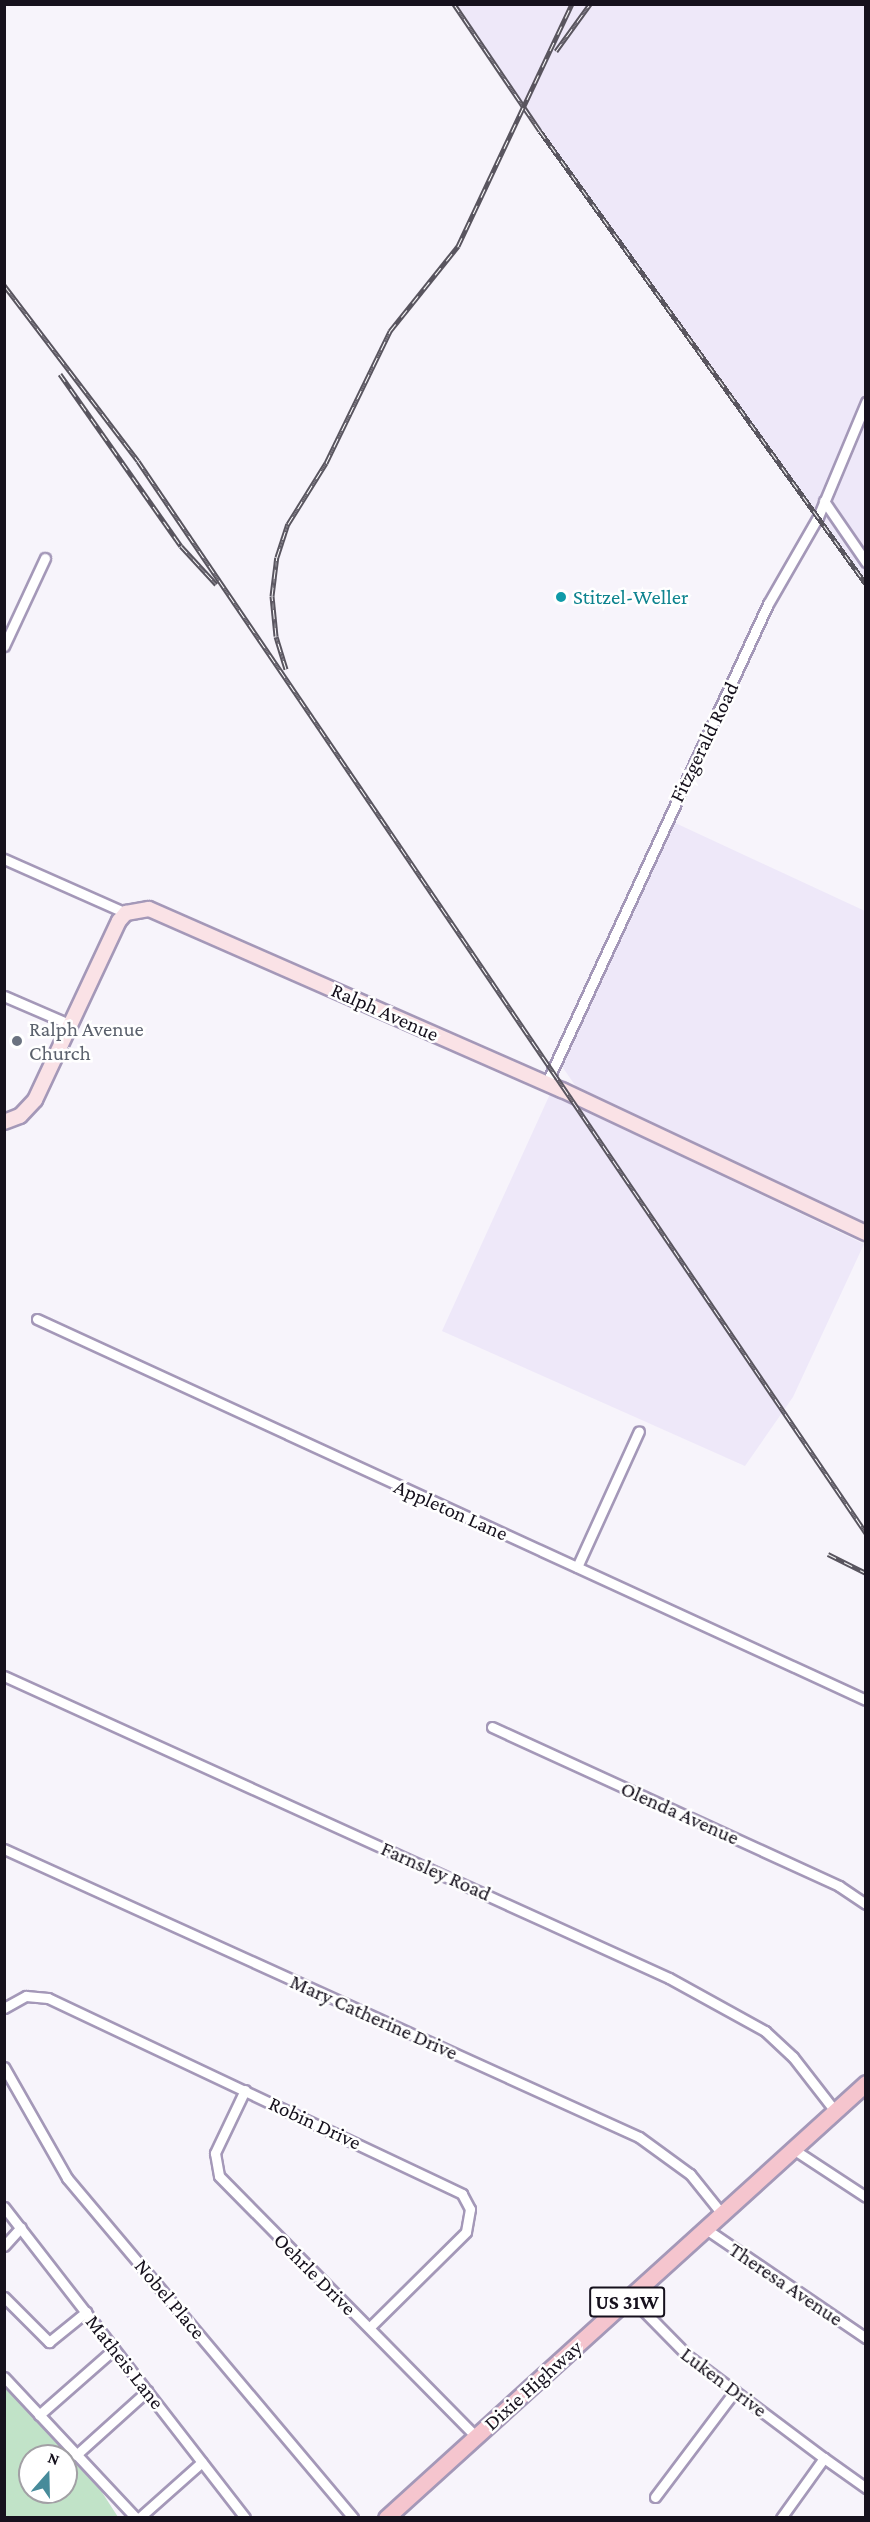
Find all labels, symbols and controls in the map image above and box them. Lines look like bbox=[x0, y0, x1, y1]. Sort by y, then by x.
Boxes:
place label: Stitzel-Weller bbox=[573, 584, 688, 610]
marker: Stitzel-Weller bbox=[554, 590, 568, 604]
street label: Fitzgerald Road bbox=[664, 678, 744, 806]
street label: Ralph Avenue bbox=[327, 977, 443, 1047]
place label: Ralph Avenue Church bbox=[29, 1016, 144, 1066]
marker: Ralph Avenue Church bbox=[10, 1034, 24, 1048]
street label: Appleton Lane bbox=[390, 1474, 512, 1546]
street label: Olenda Avenue bbox=[617, 1776, 743, 1850]
street label: Farnsley Road bbox=[377, 1836, 495, 1906]
street label: Mary Catherine Drive bbox=[286, 1969, 462, 2065]
street label: Robin Drive bbox=[265, 2091, 365, 2155]
street label: Oehrle Drive bbox=[269, 2228, 361, 2320]
street label: Theresa Avenue bbox=[724, 2237, 848, 2331]
street label: Nobel Place bbox=[129, 2254, 211, 2344]
road number: US 31W bbox=[588, 2285, 666, 2319]
street label: Matheis Lane bbox=[80, 2310, 170, 2414]
street label: Dixie Highway bbox=[479, 2334, 587, 2436]
street label: Luken Drive bbox=[676, 2341, 772, 2423]
north arrow bbox=[18, 2444, 78, 2504]
text: N bbox=[46, 2449, 62, 2468]

